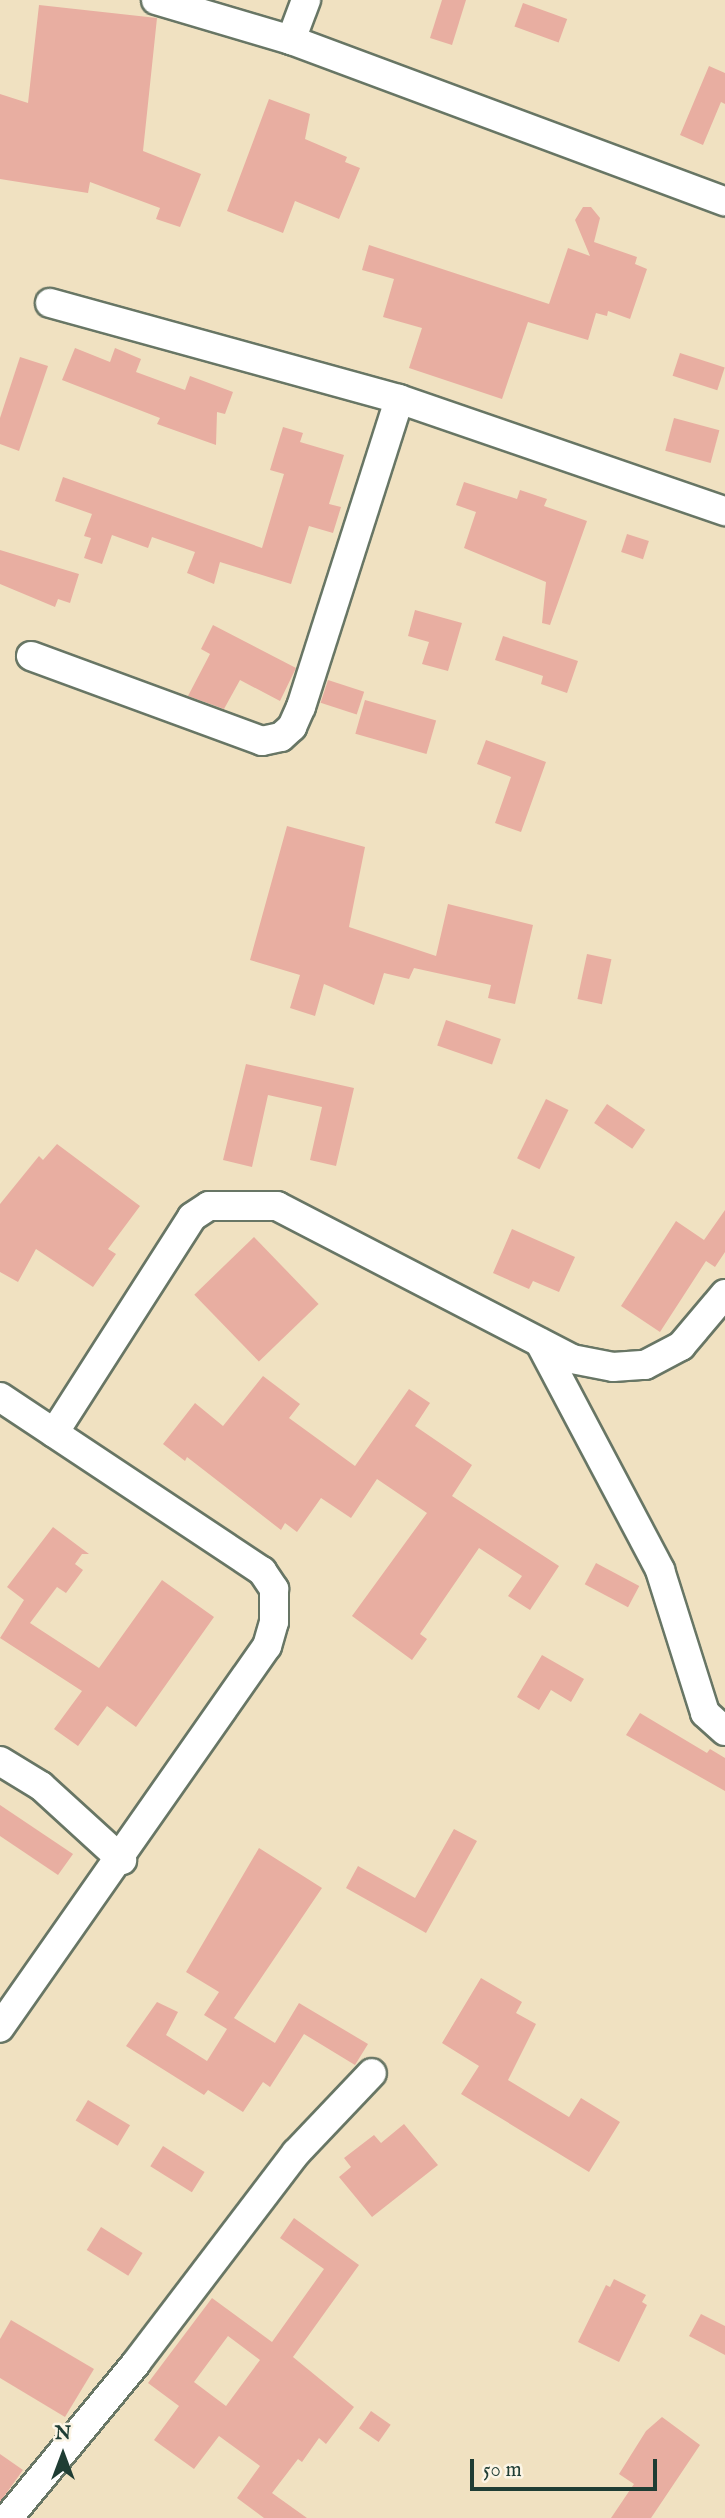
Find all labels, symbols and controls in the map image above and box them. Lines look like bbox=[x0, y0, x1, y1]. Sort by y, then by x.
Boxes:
north arrow bbox=[28, 2420, 98, 2490]
text: N bbox=[55, 2422, 71, 2446]
scale bar bbox=[473, 2444, 660, 2488]
text: 50 m bbox=[483, 2457, 522, 2484]

